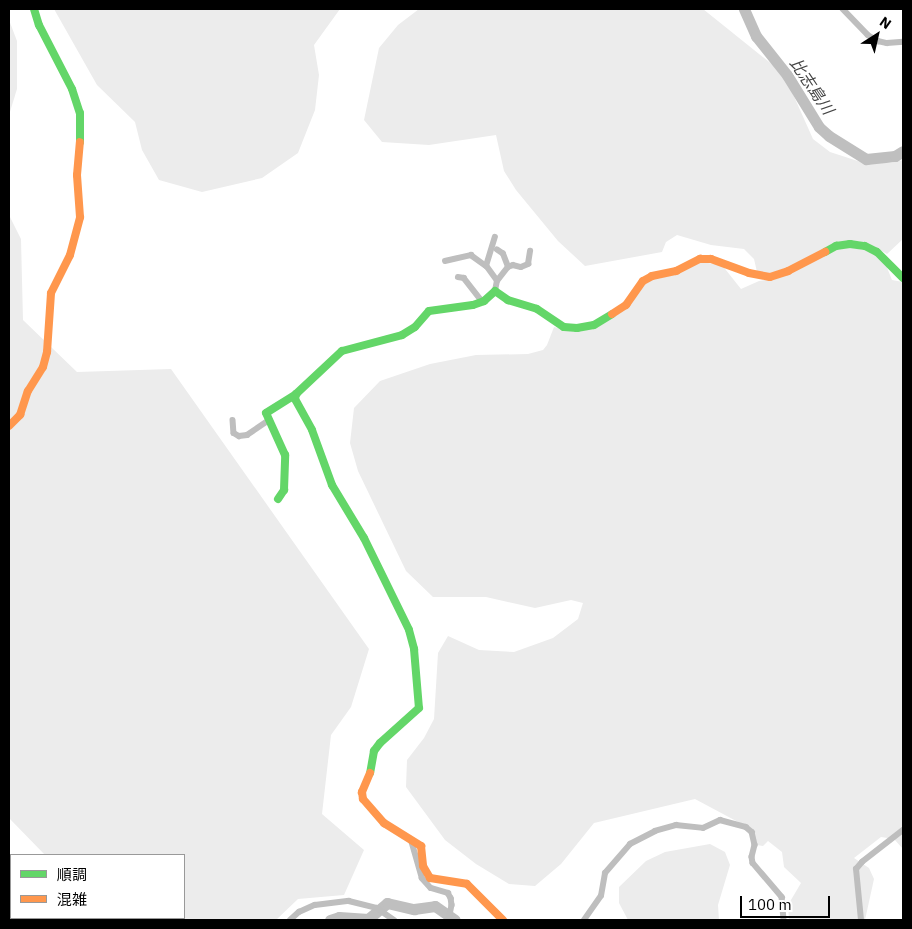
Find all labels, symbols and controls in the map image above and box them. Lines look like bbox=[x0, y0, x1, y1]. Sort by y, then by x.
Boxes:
north arrow bbox=[852, 10, 902, 60]
text: N bbox=[876, 12, 895, 33]
water label: 比志島川 bbox=[786, 54, 838, 118]
legend bbox=[10, 854, 185, 919]
text: 順調 bbox=[57, 865, 87, 884]
scale bar bbox=[742, 886, 832, 918]
text: 混雑 bbox=[57, 890, 87, 909]
text: 100 m bbox=[748, 895, 792, 914]

